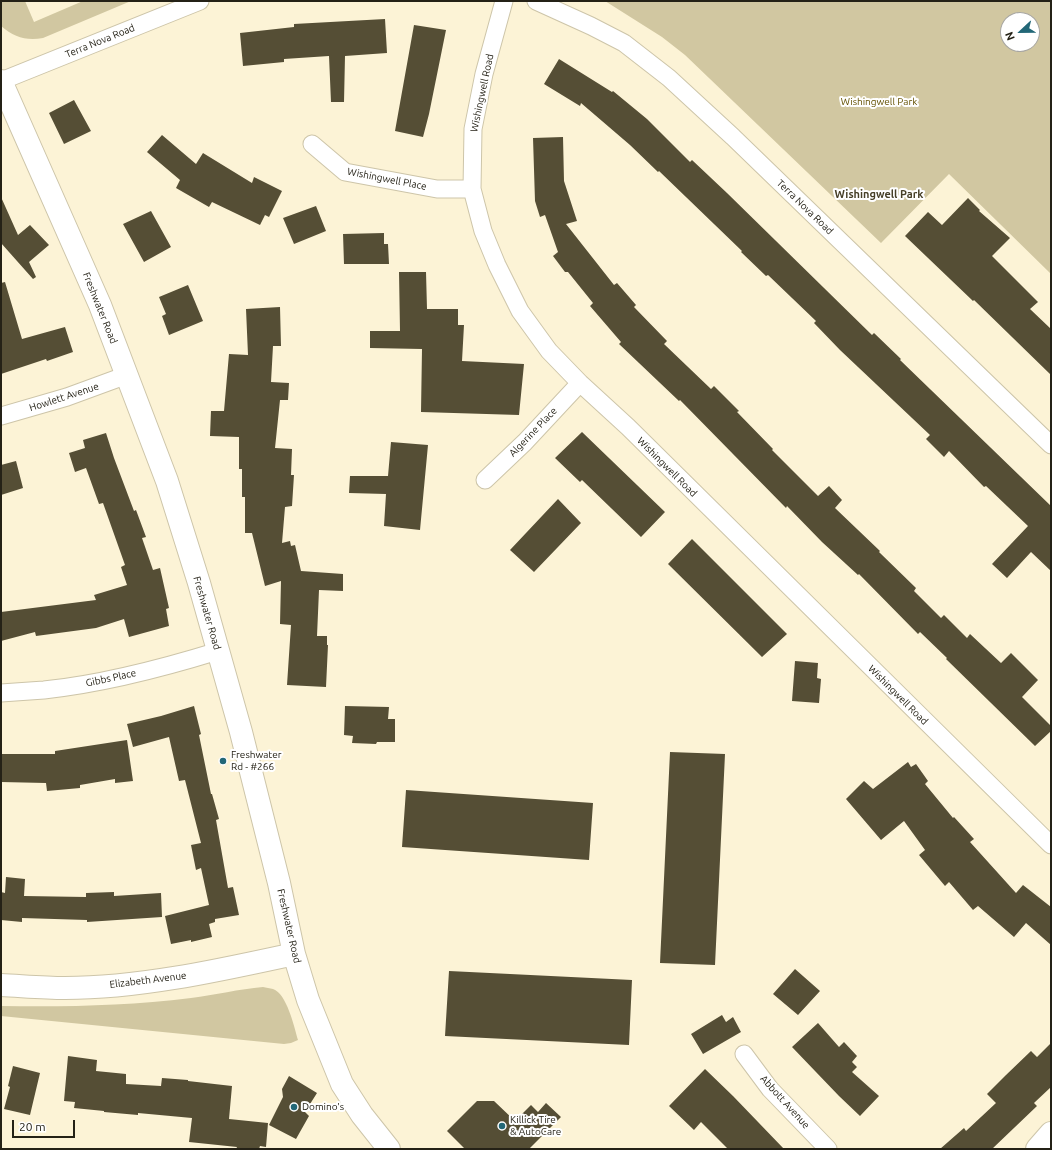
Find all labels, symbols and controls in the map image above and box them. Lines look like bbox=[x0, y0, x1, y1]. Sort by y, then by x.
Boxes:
north arrow bbox=[1000, 12, 1040, 52]
street label: Terra Nova Road bbox=[63, 22, 137, 60]
text: N bbox=[1003, 30, 1017, 42]
street label: Wishingwell Road bbox=[468, 53, 496, 133]
park label: Wishingwell Park bbox=[841, 96, 917, 108]
street label: Wishingwell Place bbox=[346, 165, 428, 193]
street label: Terra Nova Road bbox=[774, 177, 836, 237]
district label: Wishingwell Park bbox=[835, 187, 923, 201]
street label: Freshwater Road bbox=[80, 271, 120, 345]
street label: Howlett Avenue bbox=[28, 380, 100, 414]
street label: Algerine Place bbox=[506, 405, 560, 459]
street label: Wishingwell Road bbox=[635, 435, 699, 499]
street label: Freshwater Road bbox=[191, 575, 223, 651]
street label: Wishingwell Road bbox=[866, 663, 930, 727]
street label: Gibbs Place bbox=[85, 667, 137, 689]
place label: Freshwater Rd - #266 bbox=[231, 749, 282, 772]
marker: Freshwater Rd - #266 bbox=[218, 756, 228, 766]
street label: Freshwater Road bbox=[275, 888, 303, 964]
street label: Elizabeth Avenue bbox=[109, 969, 187, 991]
street label: Abbott Avenue bbox=[758, 1073, 812, 1131]
place label: Domino's bbox=[302, 1101, 344, 1113]
marker: Domino's bbox=[289, 1102, 299, 1112]
scale bar bbox=[14, 1112, 77, 1138]
place label: Killick Tire & AutoCare bbox=[510, 1114, 561, 1138]
text: 20 m bbox=[19, 1120, 46, 1133]
marker: Killick Tire & AutoCare bbox=[497, 1121, 507, 1131]

